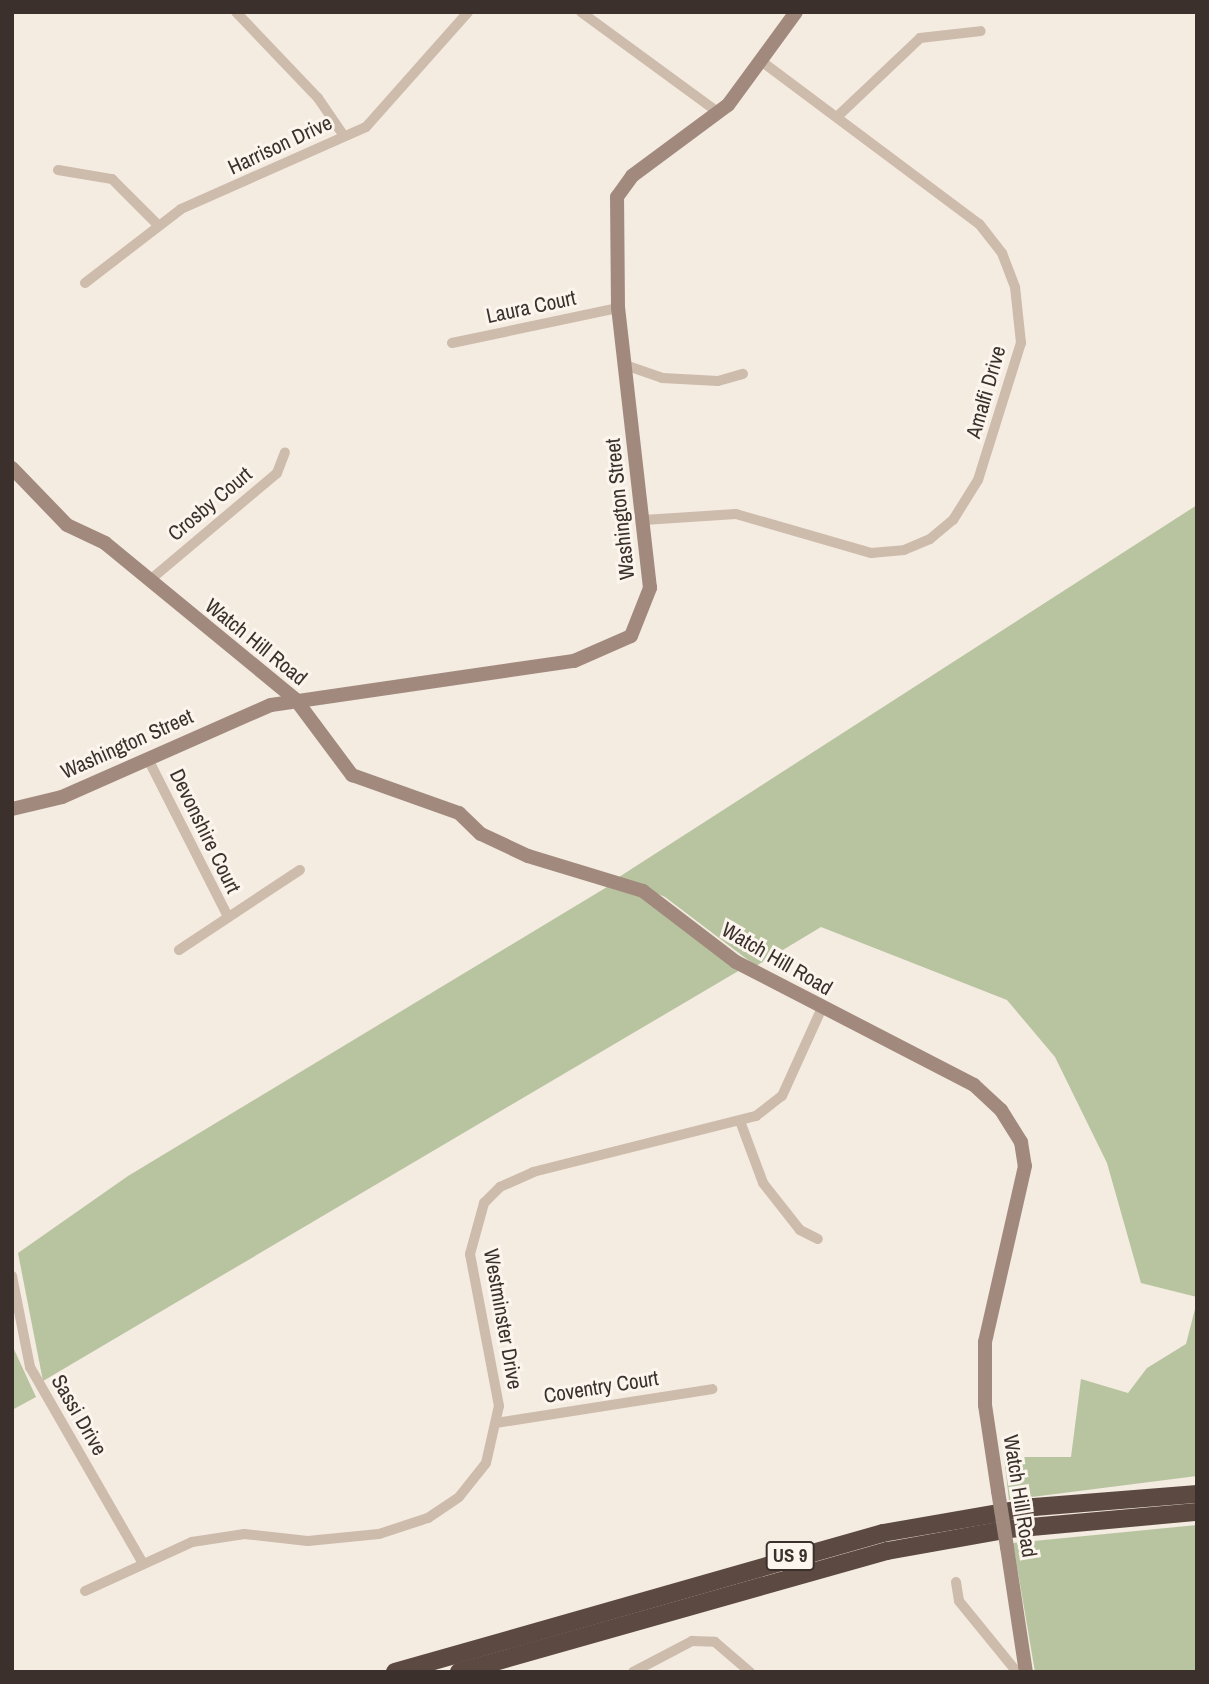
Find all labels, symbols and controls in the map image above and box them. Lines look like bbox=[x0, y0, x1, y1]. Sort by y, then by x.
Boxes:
street label: Harrison Drive bbox=[224, 110, 336, 180]
street label: Laura Court bbox=[484, 285, 578, 329]
street label: Amalfi Drive bbox=[961, 343, 1011, 441]
street label: Washington Street bbox=[600, 437, 640, 581]
street label: Crosby Court bbox=[163, 462, 257, 546]
street label: Watch Hill Road bbox=[200, 593, 312, 691]
street label: Washington Street bbox=[57, 704, 197, 784]
street label: Devonshire Court bbox=[164, 765, 246, 897]
street label: Watch Hill Road bbox=[717, 917, 837, 1001]
street label: Westminster Drive bbox=[478, 1247, 528, 1391]
street label: Coventry Court bbox=[542, 1365, 660, 1409]
street label: Sassi Drive bbox=[46, 1370, 112, 1460]
street label: Watch Hill Road bbox=[998, 1433, 1042, 1559]
road number: US 9 bbox=[766, 1540, 814, 1572]

